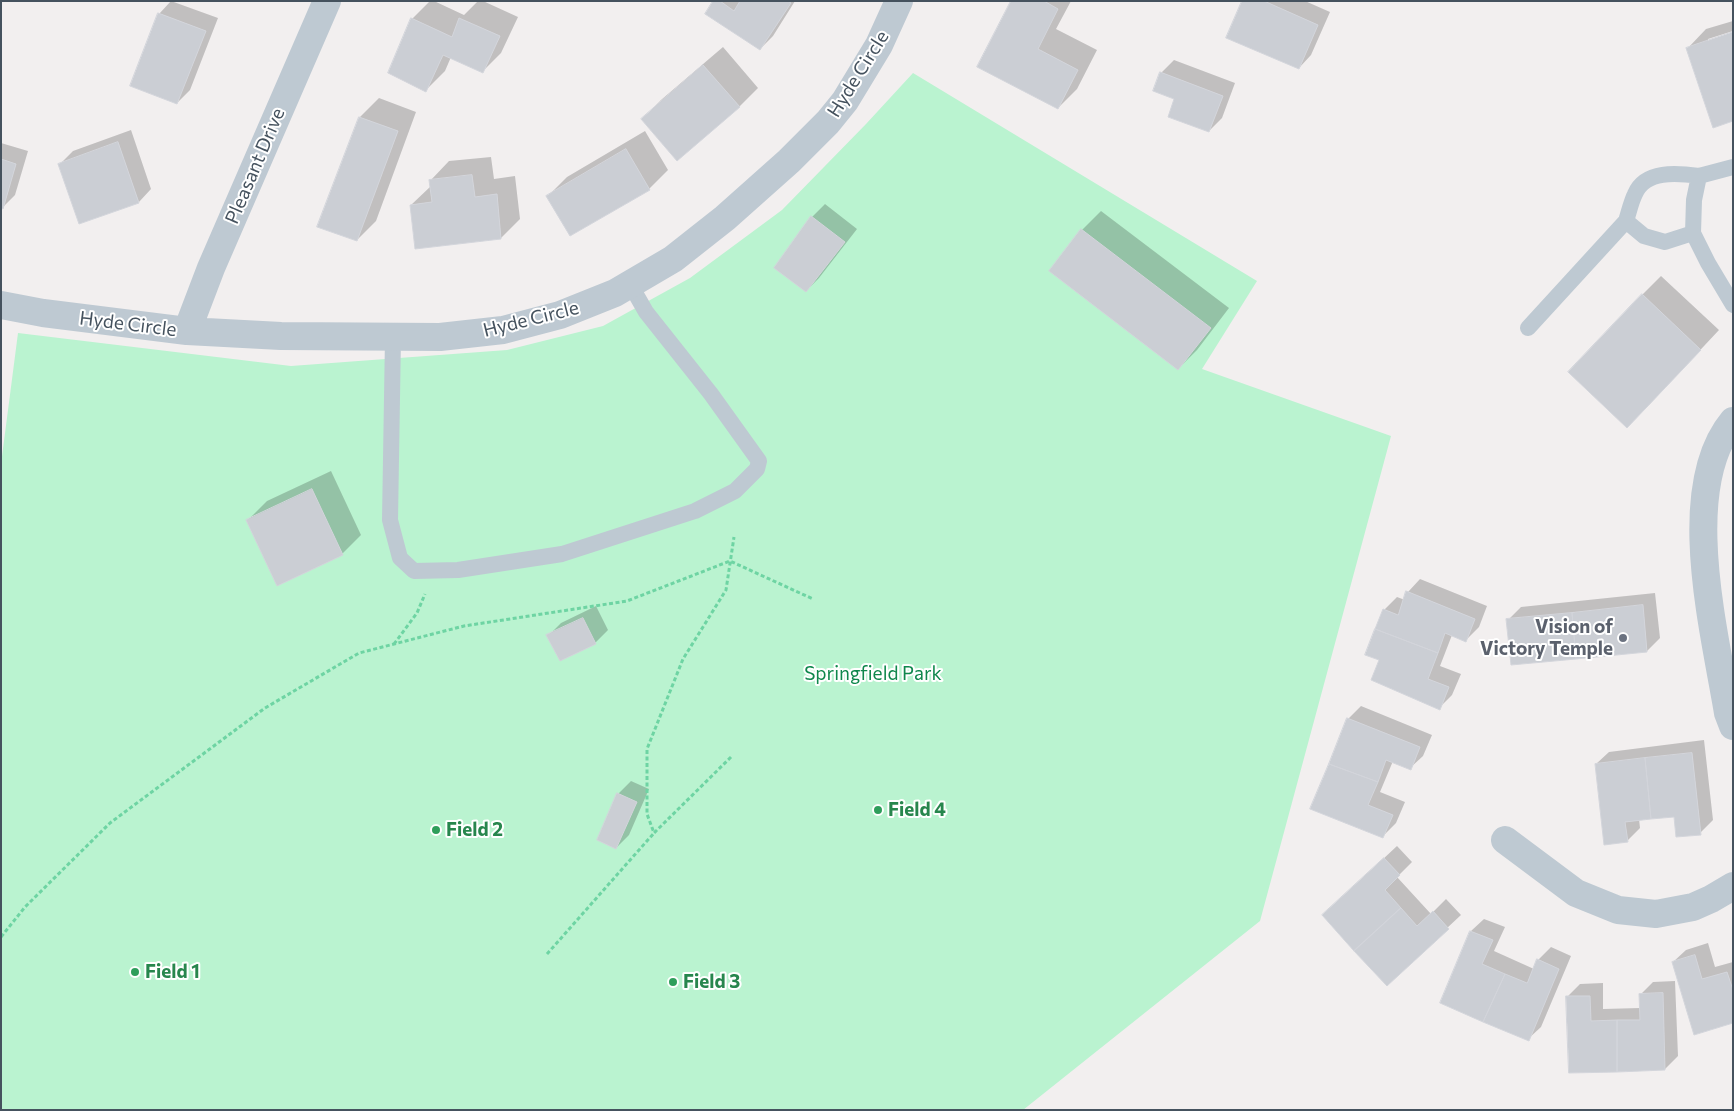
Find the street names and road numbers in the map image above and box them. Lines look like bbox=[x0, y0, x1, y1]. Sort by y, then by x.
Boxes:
street label: Hyde Circle bbox=[822, 26, 894, 122]
street label: Pleasant Drive bbox=[220, 105, 290, 227]
street label: Hyde Circle bbox=[481, 296, 581, 342]
street label: Hyde Circle bbox=[78, 307, 178, 341]

